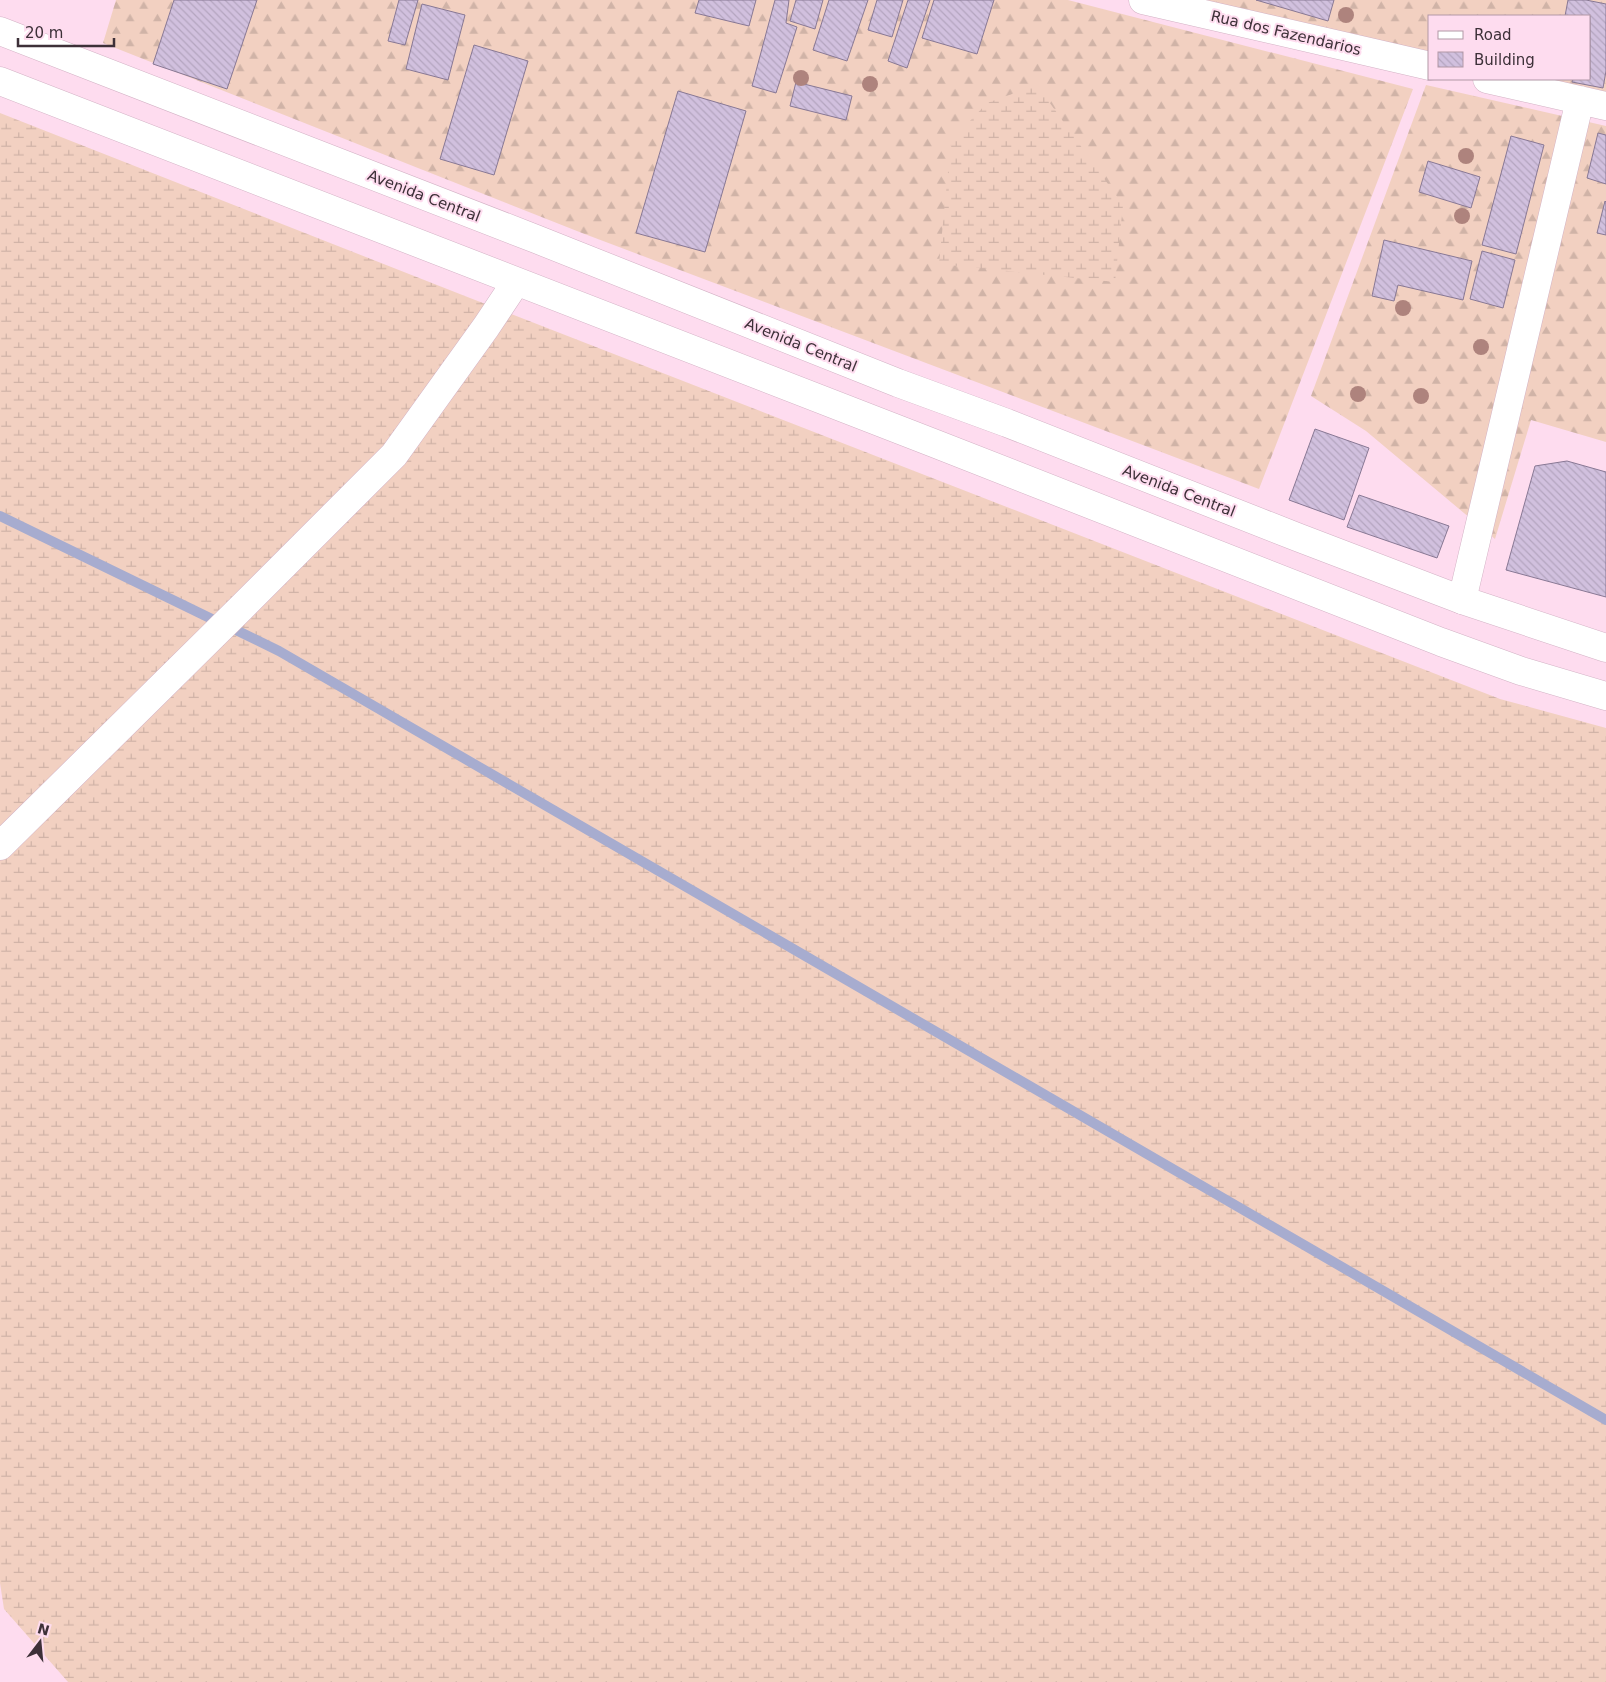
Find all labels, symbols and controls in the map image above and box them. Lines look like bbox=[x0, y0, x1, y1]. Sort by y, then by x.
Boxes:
street label: Rua dos Fazendarios bbox=[1209, 7, 1363, 59]
scale bar bbox=[18, 15, 114, 47]
legend bbox=[1428, 15, 1591, 80]
text: 20 m bbox=[25, 24, 63, 42]
text: Road bbox=[1474, 26, 1512, 44]
text: Building bbox=[1474, 51, 1535, 69]
street label: Avenida Central bbox=[365, 166, 483, 226]
street label: Avenida Central bbox=[742, 314, 860, 376]
street label: Avenida Central bbox=[1120, 461, 1238, 521]
north arrow bbox=[15, 1617, 65, 1667]
text: N bbox=[36, 1620, 51, 1639]

